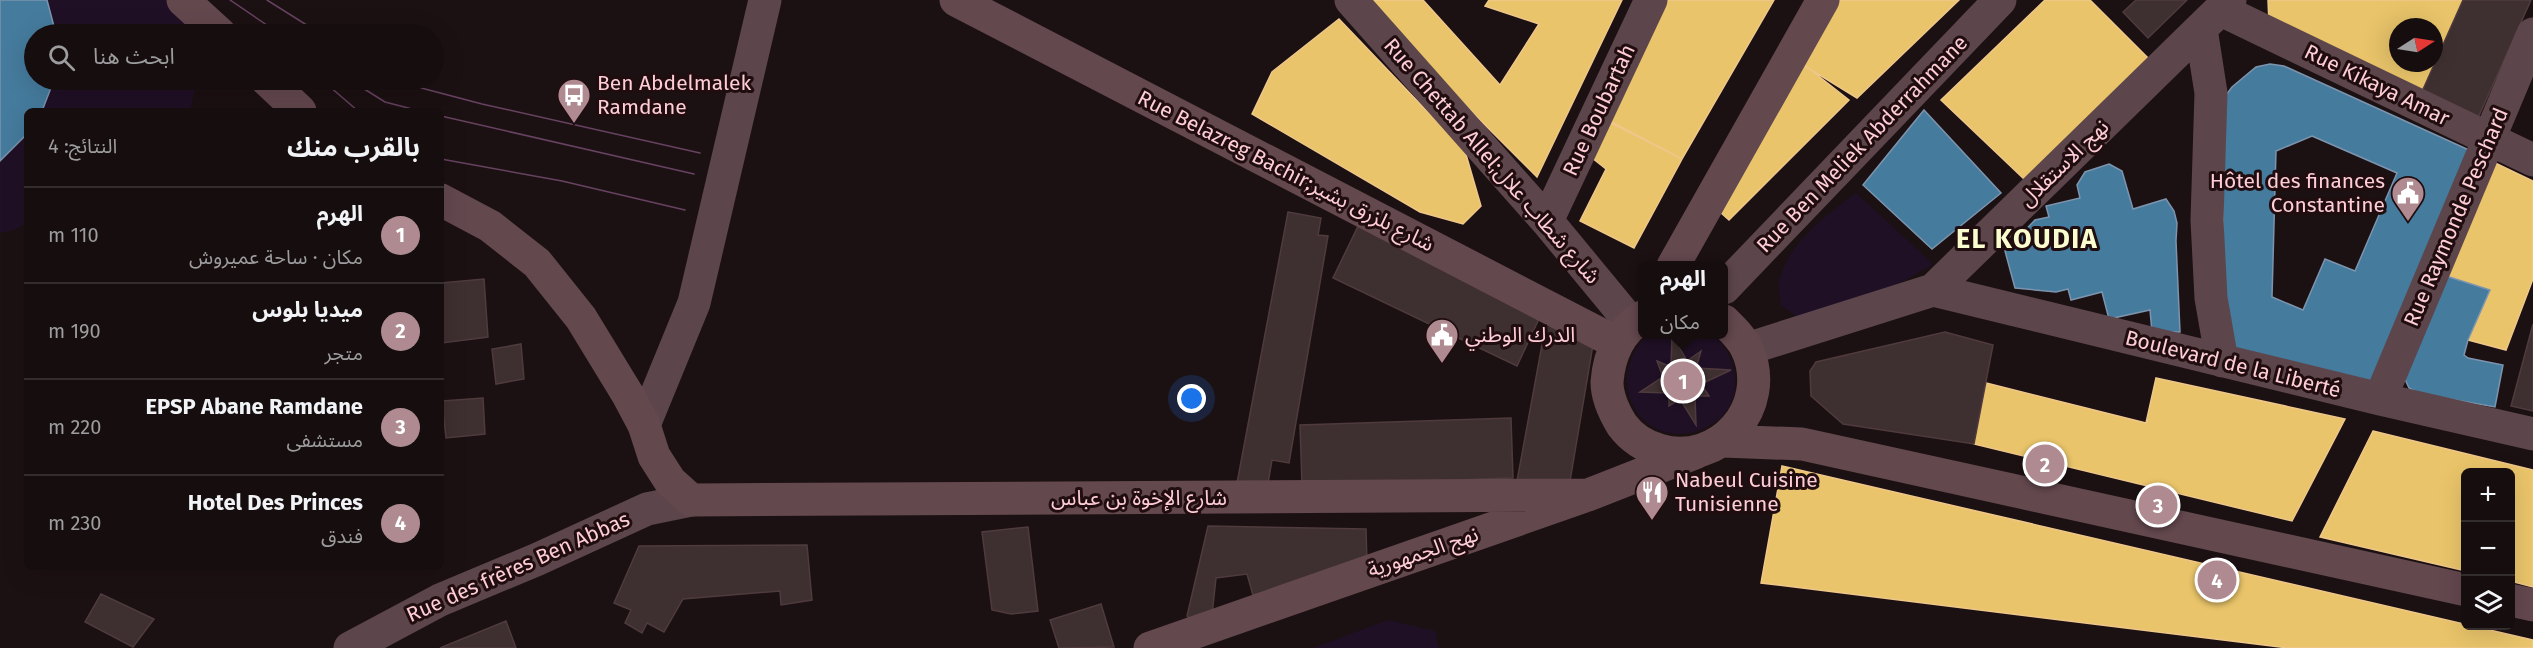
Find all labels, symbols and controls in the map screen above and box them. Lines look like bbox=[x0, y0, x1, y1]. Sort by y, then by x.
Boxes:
north arrow bbox=[2389, 18, 2443, 72]
search box bbox=[24, 24, 444, 90]
street label: Rue Ben Meliek Abderrahmane bbox=[1751, 30, 1973, 258]
street label: Rue Chettab Allel;شارع شطاب علال bbox=[1377, 33, 1606, 290]
street label: Rue Kikaya Amar bbox=[2300, 39, 2454, 131]
street label: Rue Boubartah bbox=[1557, 40, 1641, 180]
icon: search bbox=[45, 41, 78, 74]
text: ابحث هنا bbox=[93, 43, 175, 70]
place label: Ben Abdelmalek Ramdane bbox=[597, 70, 751, 120]
bus stop icon: Ben Abdelmalek Ramdane bbox=[556, 77, 592, 124]
street label: Rue Belazreg Bachir;شارع بلزرق بشير bbox=[1132, 85, 1439, 259]
street label: Rue Raymonde Peschard bbox=[2398, 104, 2514, 330]
street label: نهج الاستقلال bbox=[2014, 114, 2116, 214]
text: بالقرب منك bbox=[287, 132, 420, 163]
text: النتائج: 4 bbox=[48, 134, 117, 158]
place label: Hôtel des finances Constantine bbox=[2210, 168, 2385, 218]
public building icon: Hôtel des finances Constantine bbox=[2390, 175, 2426, 222]
text: الهرم bbox=[317, 200, 363, 227]
text: 110 m bbox=[48, 223, 99, 247]
text: 1 bbox=[396, 223, 405, 247]
district label: EL KOUDIA bbox=[1956, 223, 2098, 255]
text: مكان · ساحة عميروش bbox=[189, 245, 363, 269]
popup bbox=[1638, 261, 1728, 339]
text: الهرم bbox=[1660, 265, 1706, 292]
text: ميديا بلوس bbox=[252, 296, 363, 323]
text: مكان bbox=[1660, 310, 1700, 334]
public building icon: الدرك الوطني bbox=[1424, 317, 1460, 364]
text: 190 m bbox=[48, 319, 101, 343]
text: 2 bbox=[395, 319, 406, 343]
place label: الدرك الوطني bbox=[1465, 322, 1575, 351]
street label: Boulevard de la Liberté bbox=[2122, 325, 2344, 403]
text: متجر bbox=[324, 341, 363, 365]
pin: 1 bbox=[1664, 358, 1702, 404]
your location bbox=[1177, 384, 1206, 413]
text: EPSP Abane Ramdane bbox=[146, 393, 363, 420]
text: 220 m bbox=[48, 415, 101, 439]
text: 3 bbox=[395, 415, 406, 439]
text: مستشفى bbox=[286, 428, 363, 452]
pin: 2 bbox=[2026, 442, 2064, 486]
place label: Nabeul Cuisine Tunisienne bbox=[1675, 467, 1818, 517]
map controls bbox=[2461, 468, 2515, 630]
button: + bbox=[2461, 468, 2515, 522]
restaurant icon: Nabeul Cuisine Tunisienne bbox=[1634, 474, 1670, 521]
pin: 3 bbox=[2138, 482, 2178, 528]
street label: شارع الإخوة بن عباس bbox=[1051, 485, 1227, 513]
text: Hotel Des Princes bbox=[188, 489, 363, 516]
street label: Rue des frères Ben Abbas bbox=[402, 506, 634, 628]
text: 230 m bbox=[48, 511, 101, 535]
text: 4 bbox=[395, 511, 406, 535]
street label: نهج الجمهورية bbox=[1364, 521, 1483, 585]
button: − bbox=[2461, 522, 2515, 576]
text: فندق bbox=[321, 524, 363, 548]
pin: 4 bbox=[2198, 558, 2236, 602]
button: layers bbox=[2461, 576, 2515, 630]

